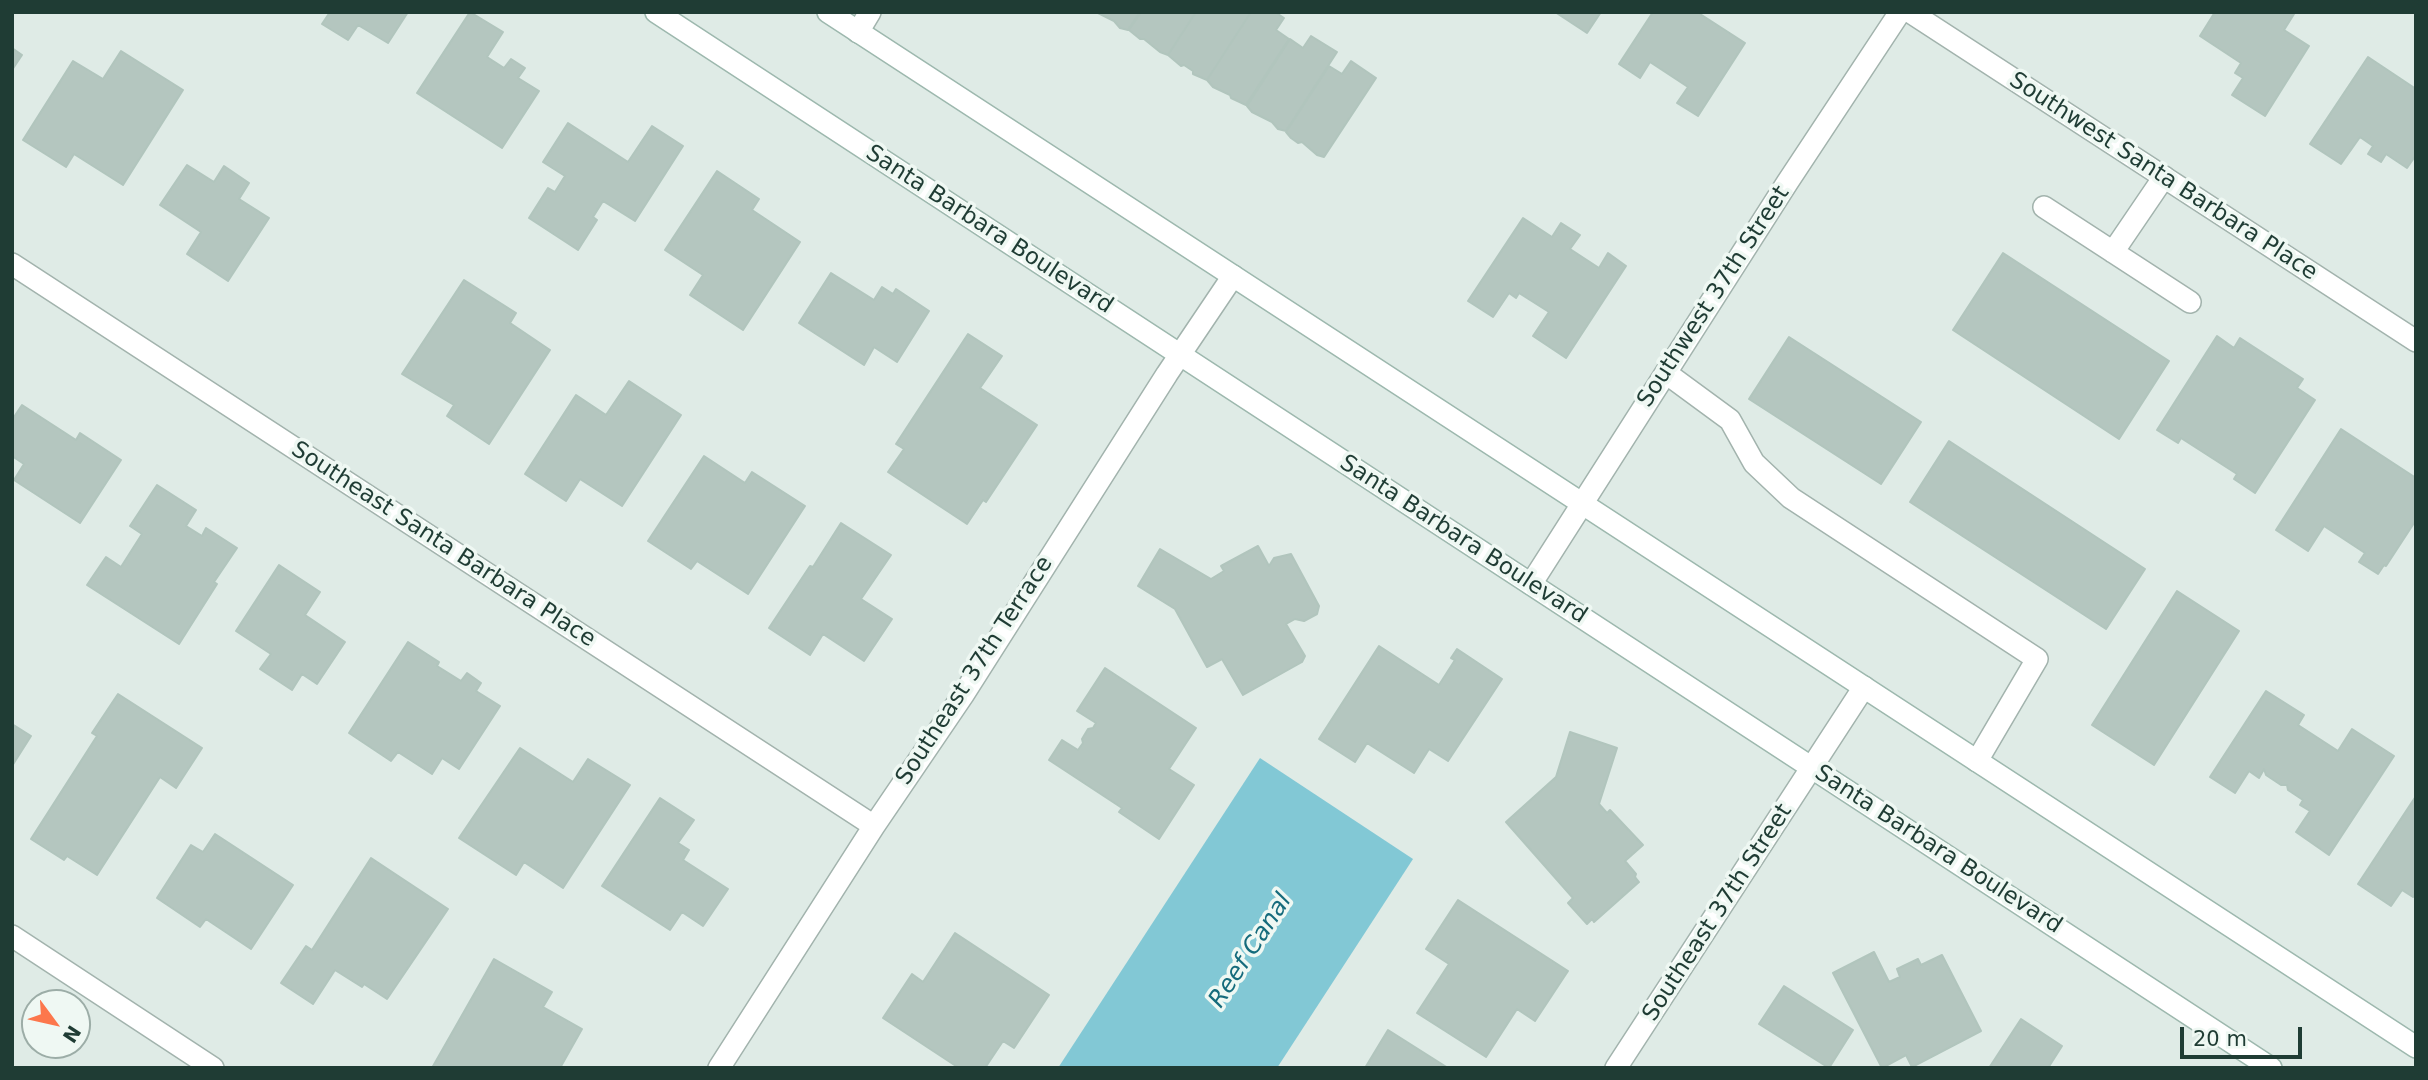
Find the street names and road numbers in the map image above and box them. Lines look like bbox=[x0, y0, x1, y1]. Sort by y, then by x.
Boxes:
street label: Southwest Santa Barbara Place bbox=[2004, 67, 2322, 287]
street label: Santa Barbara Boulevard bbox=[860, 140, 1118, 320]
street label: Southwest 37th Street bbox=[1632, 181, 1796, 413]
street label: Southeast Santa Barbara Place bbox=[286, 436, 600, 654]
street label: Santa Barbara Boulevard bbox=[1334, 450, 1592, 630]
street label: Southeast 37th Terrace bbox=[891, 551, 1059, 791]
street label: Santa Barbara Boulevard bbox=[1809, 760, 2067, 940]
street label: Southeast 37th Street bbox=[1637, 799, 1799, 1027]

